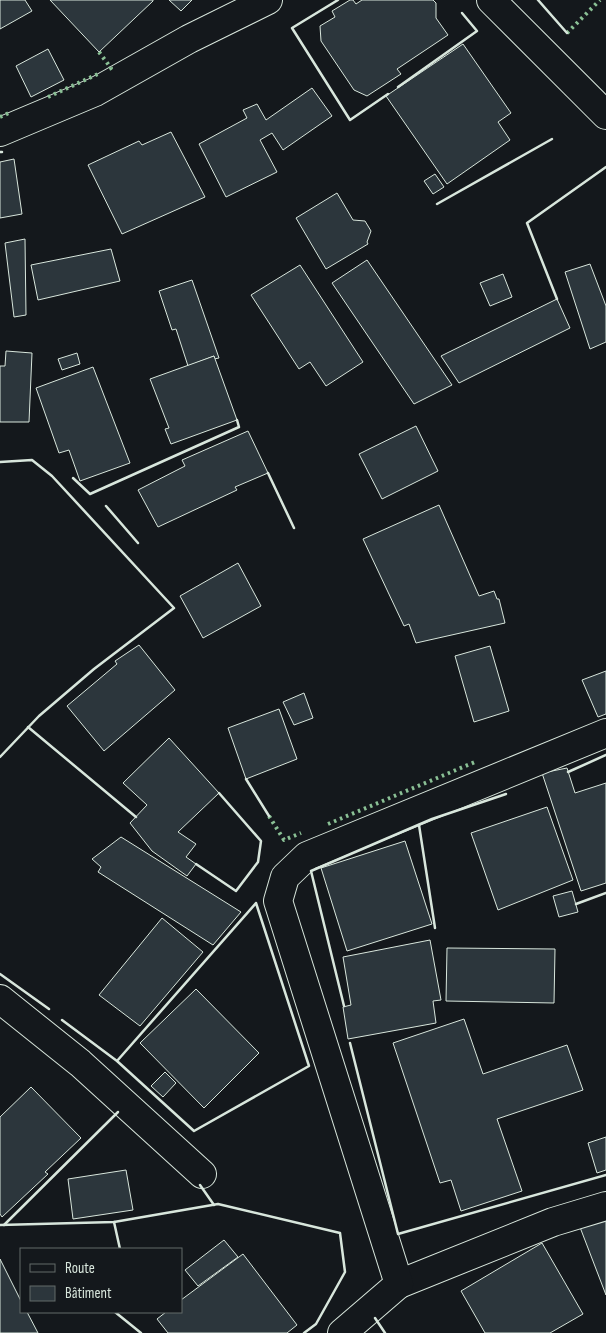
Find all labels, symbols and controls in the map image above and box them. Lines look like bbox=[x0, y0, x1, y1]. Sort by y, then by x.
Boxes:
legend bbox=[20, 1248, 182, 1313]
text: Route bbox=[65, 1259, 95, 1278]
text: Bâtiment bbox=[65, 1284, 112, 1303]

